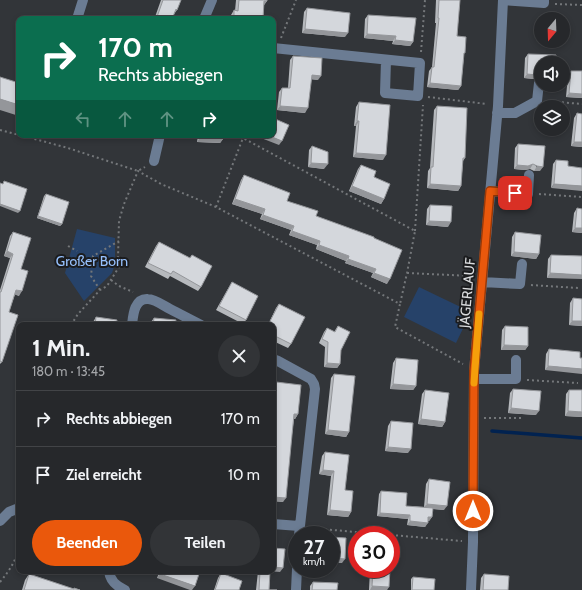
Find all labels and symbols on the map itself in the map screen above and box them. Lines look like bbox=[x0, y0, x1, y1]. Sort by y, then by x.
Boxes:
north arrow bbox=[534, 12, 570, 48]
pin bbox=[498, 176, 532, 210]
park label: Großer Born bbox=[56, 252, 128, 270]
street label: JÄGERLAUF bbox=[455, 256, 479, 330]
position arrow bbox=[452, 490, 494, 532]
speed limit sign: 30 bbox=[348, 526, 400, 578]

